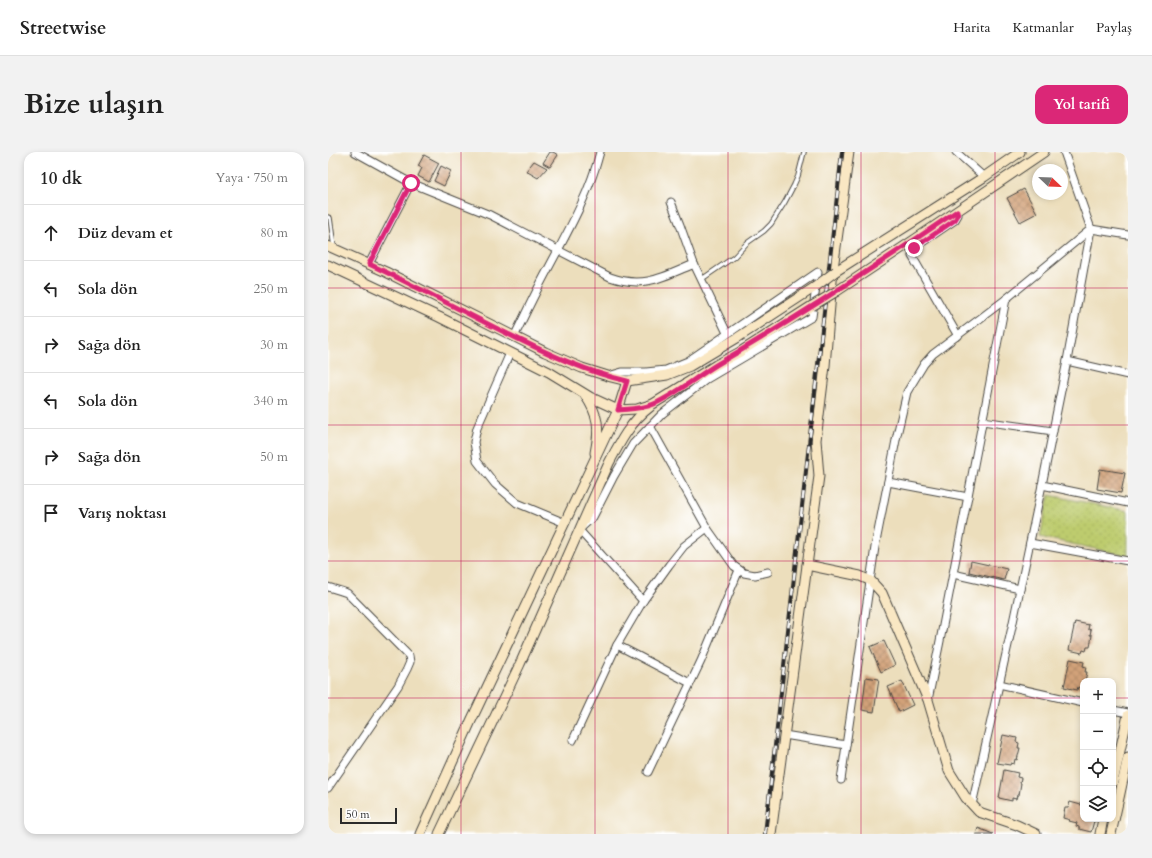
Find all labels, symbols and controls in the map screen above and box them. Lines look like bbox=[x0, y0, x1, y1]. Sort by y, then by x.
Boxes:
text: Streetwise bbox=[20, 15, 107, 41]
text: Harita bbox=[953, 18, 991, 37]
text: Katmanlar bbox=[1013, 18, 1074, 37]
text: Paylaş bbox=[1096, 18, 1132, 37]
text: Bize ulaşın bbox=[24, 85, 164, 123]
button: Yol tarifi bbox=[1035, 85, 1128, 124]
north arrow bbox=[1032, 164, 1068, 200]
text: 10 dk bbox=[40, 167, 82, 190]
text: Yaya · 750 m bbox=[215, 169, 288, 187]
route start bbox=[402, 174, 420, 192]
icon: ahead bbox=[40, 222, 62, 244]
text: Düz devam et bbox=[78, 223, 173, 243]
text: 80 m bbox=[260, 224, 288, 242]
route end bbox=[905, 239, 923, 257]
icon: left bbox=[40, 278, 62, 300]
text: Sola dön bbox=[78, 279, 138, 299]
text: 250 m bbox=[254, 280, 288, 298]
icon: right bbox=[40, 334, 62, 356]
text: Sağa dön bbox=[78, 335, 141, 355]
text: 30 m bbox=[260, 336, 288, 354]
icon: left bbox=[40, 390, 62, 412]
text: Sola dön bbox=[78, 391, 138, 411]
text: 340 m bbox=[254, 392, 288, 410]
icon: right bbox=[40, 446, 62, 468]
text: Sağa dön bbox=[78, 447, 141, 467]
text: 50 m bbox=[260, 448, 288, 466]
icon: arrive bbox=[40, 502, 62, 524]
text: Varış noktası bbox=[78, 503, 167, 523]
map controls bbox=[1080, 678, 1116, 822]
button: + bbox=[1080, 678, 1116, 714]
button: − bbox=[1080, 714, 1116, 750]
button: locate bbox=[1080, 750, 1116, 786]
button: layers bbox=[1080, 786, 1116, 822]
scale bar bbox=[340, 806, 397, 825]
text: 50 m bbox=[346, 807, 370, 822]

